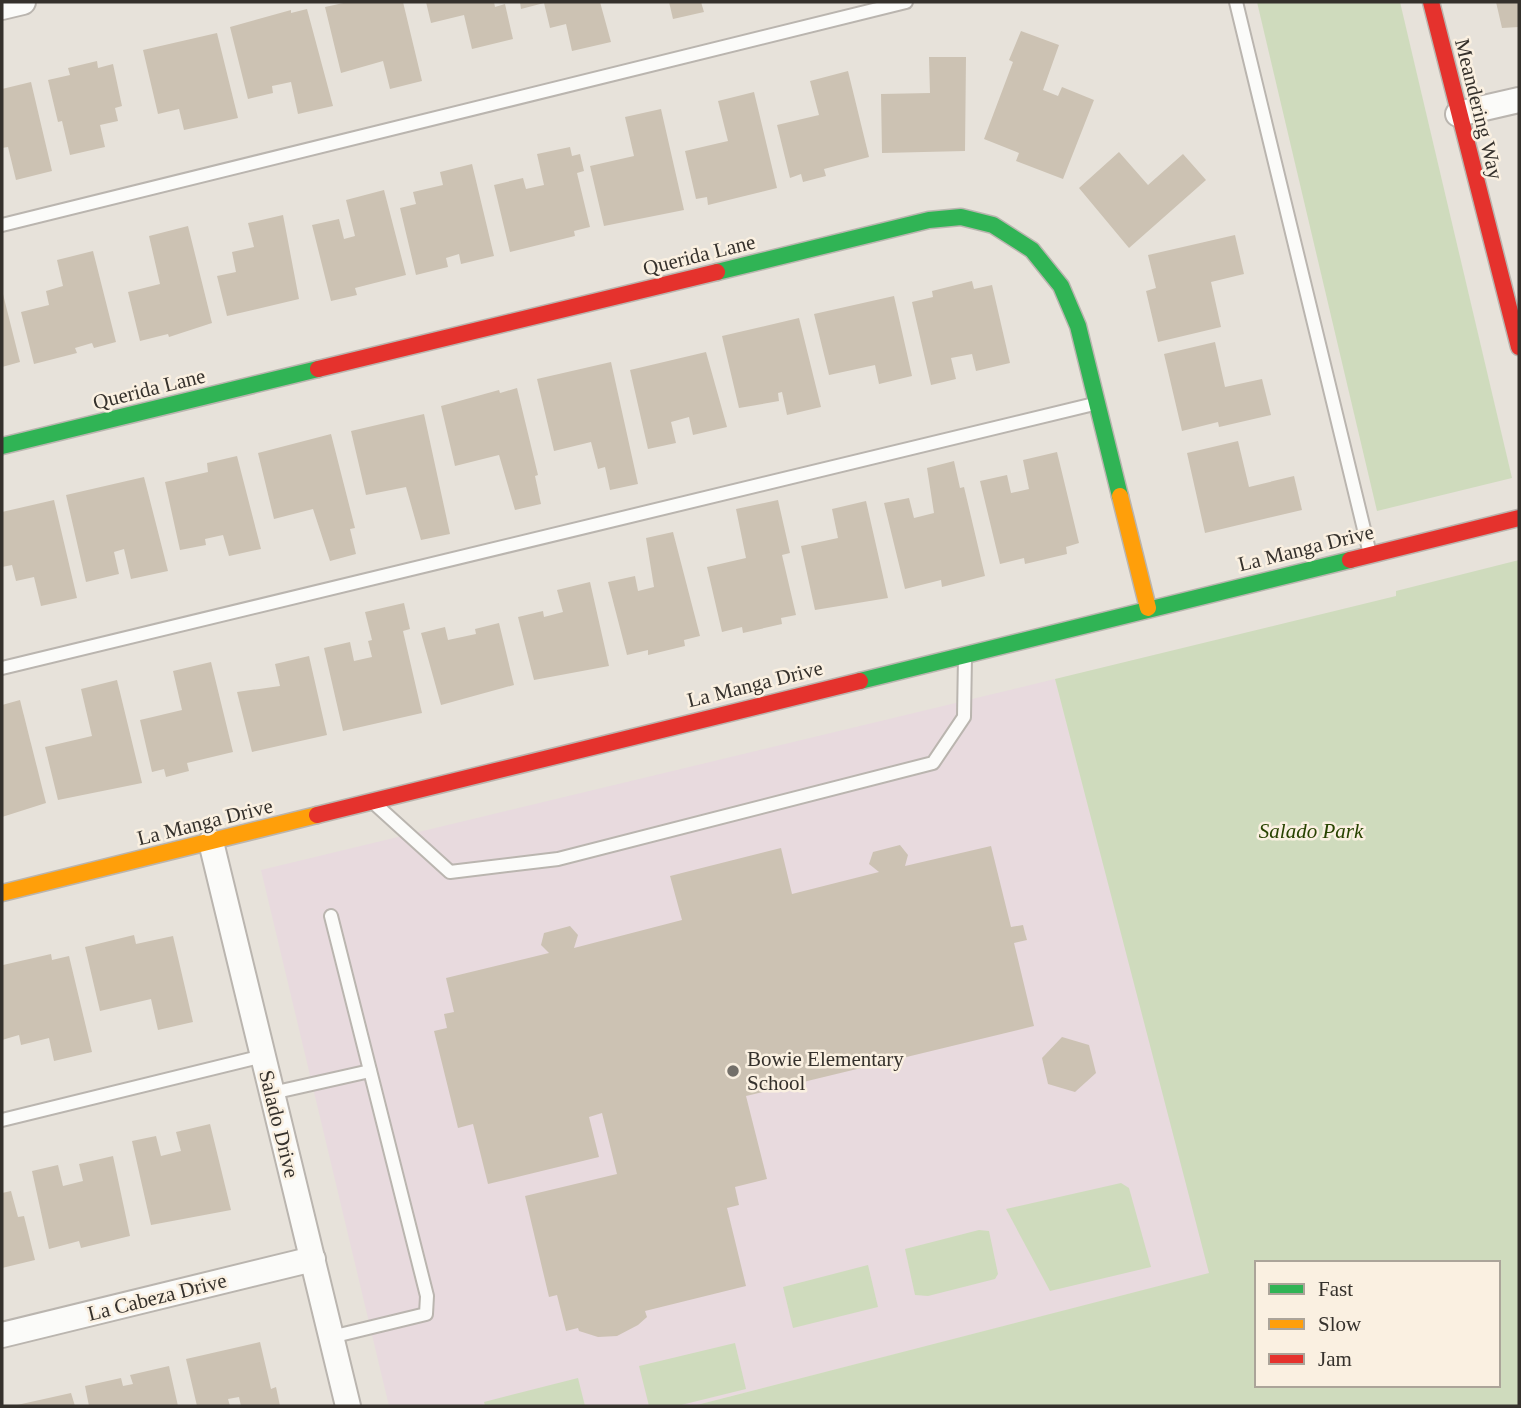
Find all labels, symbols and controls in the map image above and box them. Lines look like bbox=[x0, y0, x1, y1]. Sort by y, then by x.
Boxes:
street label: Meandering Way bbox=[1450, 36, 1508, 182]
street label: Querida Lane bbox=[640, 229, 758, 281]
street label: Querida Lane bbox=[90, 363, 208, 415]
street label: La Manga Drive bbox=[1236, 520, 1376, 576]
street label: La Manga Drive bbox=[685, 656, 825, 712]
street label: La Manga Drive bbox=[135, 794, 275, 850]
park label: Salado Park bbox=[1259, 819, 1364, 843]
place label: Bowie Elementary School bbox=[747, 1047, 904, 1095]
marker: Bowie Elementary School bbox=[725, 1063, 741, 1079]
street label: Salado Drive bbox=[254, 1068, 304, 1180]
legend bbox=[1255, 1261, 1500, 1387]
street label: La Cabeza Drive bbox=[85, 1268, 229, 1326]
text: Fast bbox=[1318, 1277, 1353, 1301]
text: Slow bbox=[1318, 1312, 1362, 1336]
text: Jam bbox=[1318, 1347, 1352, 1371]

